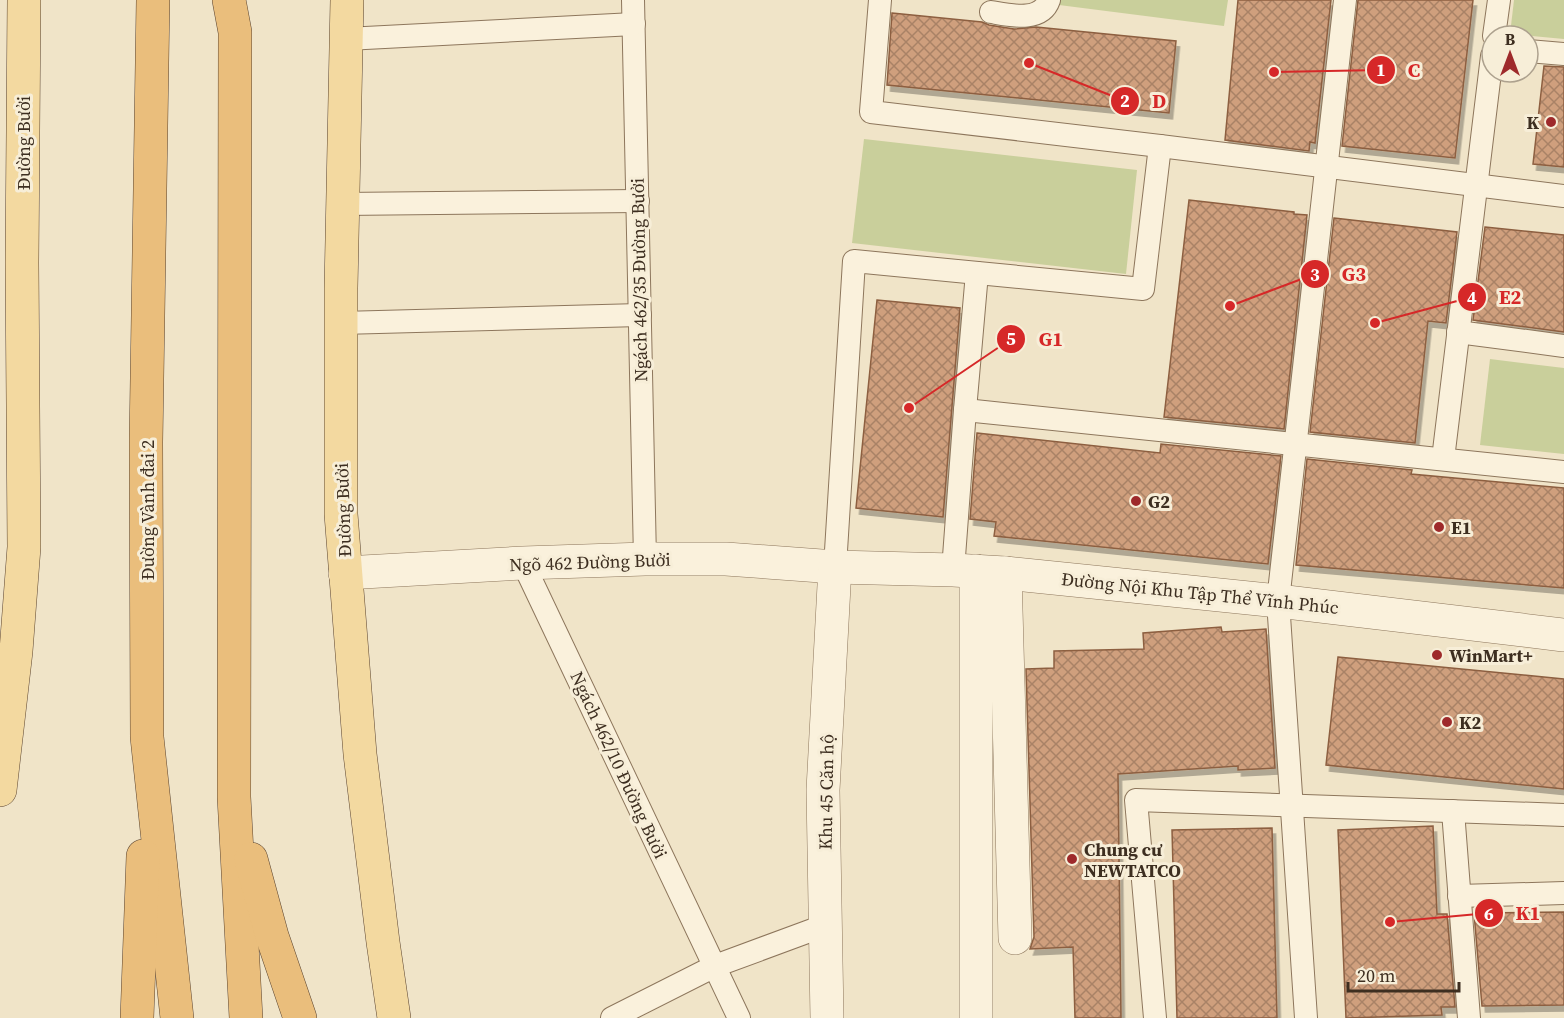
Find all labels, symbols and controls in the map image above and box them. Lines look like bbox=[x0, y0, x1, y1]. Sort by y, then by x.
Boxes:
north arrow bbox=[1480, 24, 1540, 84]
text: B bbox=[1505, 28, 1516, 50]
callout: C bbox=[1366, 51, 1433, 89]
text: C bbox=[1408, 56, 1420, 84]
text: 1 bbox=[1376, 57, 1386, 82]
callout: D bbox=[1110, 82, 1178, 120]
text: D bbox=[1152, 87, 1166, 115]
text: 2 bbox=[1120, 88, 1130, 113]
street label: Đường Bưởi bbox=[11, 96, 36, 190]
place label: K bbox=[1526, 110, 1539, 135]
marker: K bbox=[1544, 115, 1558, 129]
street label: Ngách 462/35 Đường Bưởi bbox=[625, 178, 653, 382]
callout: G3 bbox=[1300, 255, 1378, 293]
text: G3 bbox=[1342, 260, 1366, 288]
text: 3 bbox=[1310, 262, 1320, 287]
callout: E2 bbox=[1457, 278, 1533, 316]
text: E2 bbox=[1499, 283, 1522, 311]
text: 4 bbox=[1467, 285, 1477, 310]
callout: G1 bbox=[996, 320, 1075, 358]
text: G1 bbox=[1039, 325, 1063, 353]
text: 5 bbox=[1006, 326, 1016, 351]
street label: Đường Vành đai 2 bbox=[135, 440, 160, 580]
street label: Đường Bưởi bbox=[329, 462, 357, 558]
place label: G2 bbox=[1148, 489, 1170, 514]
marker: G2 bbox=[1129, 494, 1143, 508]
place label: E1 bbox=[1451, 515, 1471, 540]
marker: E1 bbox=[1432, 520, 1446, 534]
street label: Ngõ 462 Đường Bưởi bbox=[509, 547, 671, 577]
street label: Đường Nội Khu Tập Thể Vĩnh Phúc bbox=[1060, 566, 1340, 620]
place label: WinMart+ bbox=[1449, 643, 1533, 668]
marker: WinMart+ bbox=[1430, 648, 1444, 662]
street label: Ngách 462/10 Đường Bưởi bbox=[565, 667, 673, 863]
place label: K2 bbox=[1459, 710, 1482, 735]
marker: K2 bbox=[1440, 715, 1454, 729]
street label: Khu 45 Căn hộ bbox=[812, 734, 840, 850]
place label: Chung cư NEWTATCO bbox=[1084, 837, 1181, 883]
marker: Chung cư NEWTATCO bbox=[1065, 852, 1079, 866]
callout: K1 bbox=[1474, 894, 1553, 932]
text: K1 bbox=[1516, 899, 1540, 927]
text: 6 bbox=[1484, 901, 1494, 926]
scale bar bbox=[1348, 955, 1459, 993]
text: 20 m bbox=[1357, 963, 1395, 988]

